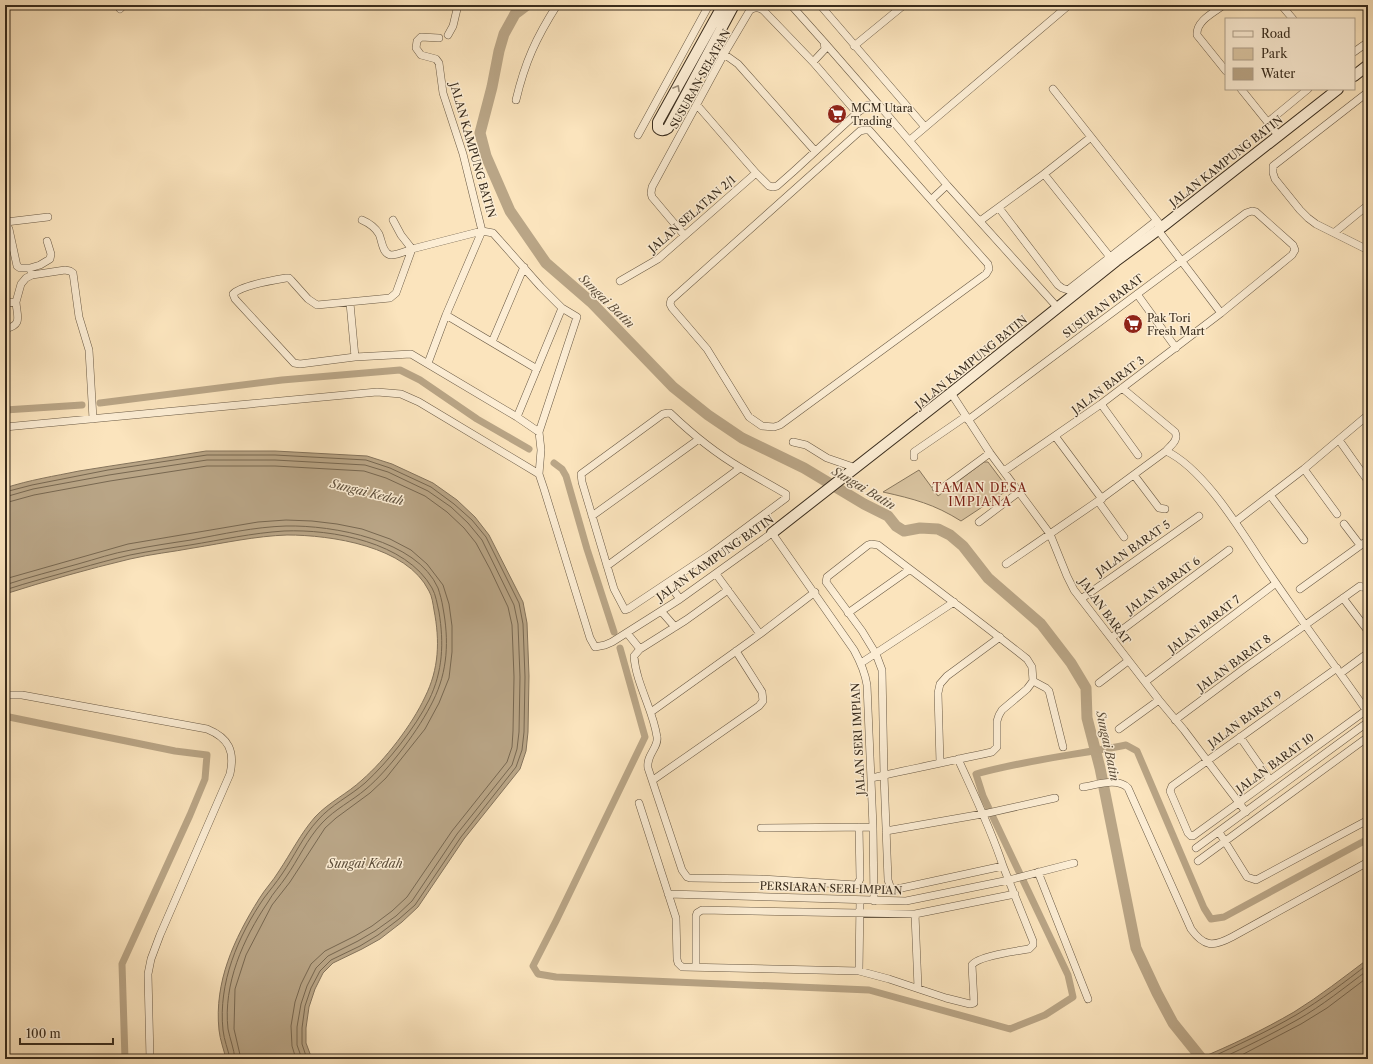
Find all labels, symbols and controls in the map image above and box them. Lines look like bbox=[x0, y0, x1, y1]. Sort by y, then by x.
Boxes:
legend bbox=[1225, 18, 1355, 90]
text: Road bbox=[1261, 26, 1291, 41]
street label: SUSURAN SELATAN bbox=[667, 27, 733, 131]
text: Park bbox=[1261, 46, 1288, 61]
text: Water bbox=[1260, 66, 1295, 81]
street label: JALAN KAMPUNG BATIN bbox=[446, 79, 499, 219]
one-way arrow bbox=[673, 85, 680, 92]
place label: MCM Utara Trading bbox=[851, 101, 913, 128]
supermarket icon: MCM Utara Trading bbox=[826, 103, 848, 125]
street label: JALAN KAMPUNG BATIN bbox=[1165, 112, 1285, 211]
street label: JALAN SELATAN 2/1 bbox=[644, 172, 739, 257]
water label: Sungai Batin bbox=[575, 270, 638, 331]
street label: SUSURAN BARAT bbox=[1060, 271, 1147, 341]
place label: Pak Tori Fresh Mart bbox=[1147, 311, 1205, 338]
street label: JALAN KAMPUNG BATIN bbox=[911, 312, 1030, 413]
supermarket icon: Pak Tori Fresh Mart bbox=[1122, 313, 1144, 335]
street label: JALAN BARAT 3 bbox=[1067, 353, 1147, 418]
water label: Sungai Batin bbox=[829, 463, 898, 513]
water label: Sungai Kedah bbox=[328, 475, 405, 508]
district label: TAMAN DESA IMPIANA bbox=[933, 480, 1028, 509]
street label: JALAN KAMPUNG BATIN bbox=[652, 512, 776, 605]
street label: JALAN BARAT 5 bbox=[1092, 517, 1173, 580]
street label: JALAN BARAT 6 bbox=[1122, 553, 1203, 618]
street label: JALAN BARAT bbox=[1075, 573, 1134, 648]
street label: JALAN BARAT 7 bbox=[1164, 592, 1243, 657]
street label: JALAN BARAT 8 bbox=[1193, 632, 1274, 696]
street label: JALAN SERI IMPIAN bbox=[848, 682, 868, 798]
street label: JALAN BARAT 9 bbox=[1204, 688, 1285, 752]
water label: Sungai Batin bbox=[1093, 709, 1123, 782]
street label: JALAN BARAT 10 bbox=[1232, 730, 1317, 797]
water label: Sungai Kedah bbox=[327, 856, 403, 871]
street label: PERSIARAN SERI IMPIAN bbox=[759, 879, 903, 897]
scale bar bbox=[20, 1020, 113, 1046]
text: 100 m bbox=[26, 1026, 61, 1041]

